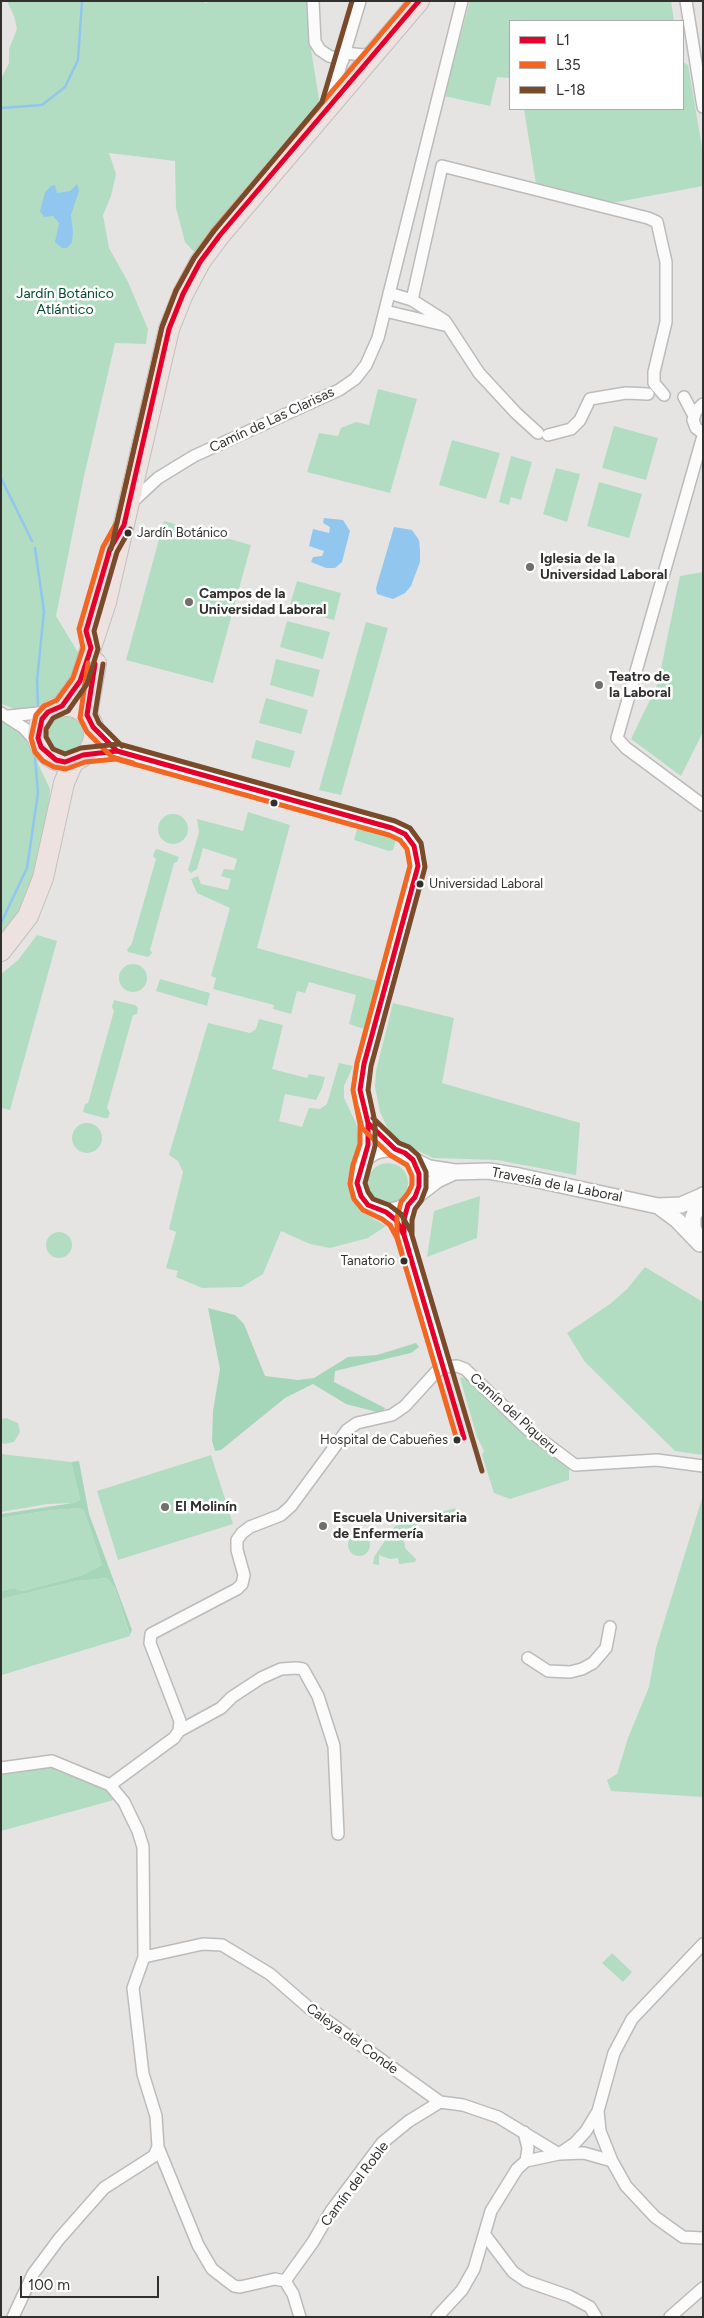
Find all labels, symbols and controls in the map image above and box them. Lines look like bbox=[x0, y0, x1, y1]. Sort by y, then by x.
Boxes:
legend bbox=[509, 20, 684, 110]
text: L1 bbox=[556, 31, 570, 49]
text: L35 bbox=[556, 56, 581, 74]
text: L-18 bbox=[556, 81, 585, 99]
park label: Jardín Botánico Atlántico bbox=[16, 286, 114, 318]
street label: Camín de Las Clarisas bbox=[207, 384, 337, 456]
place label: Jardín Botánico bbox=[137, 525, 228, 541]
marker: Jardín Botánico bbox=[123, 528, 133, 538]
place label: Iglesia de la Universidad Laboral bbox=[540, 551, 667, 584]
marker: Iglesia de la Universidad Laboral bbox=[524, 561, 536, 573]
place label: Campos de la Universidad Laboral bbox=[199, 586, 326, 618]
marker: Campos de la Universidad Laboral bbox=[183, 596, 195, 608]
place label: Teatro de la Laboral bbox=[609, 669, 671, 702]
marker: Teatro de la Laboral bbox=[593, 679, 605, 691]
unlabelled marker bbox=[269, 798, 279, 808]
place label: Universidad Laboral bbox=[429, 876, 543, 892]
marker: Universidad Laboral bbox=[415, 879, 425, 889]
street label: Travesía de la Laboral bbox=[490, 1164, 624, 1206]
place label: Tanatorio bbox=[341, 1253, 395, 1269]
marker: Tanatorio bbox=[399, 1256, 409, 1266]
street label: Camín del Piqueru bbox=[466, 1370, 562, 1458]
place label: Hospital de Cabueñes bbox=[320, 1432, 448, 1448]
marker: Hospital de Cabueñes bbox=[452, 1435, 462, 1445]
place label: El Molinín bbox=[175, 1499, 237, 1515]
marker: El Molinín bbox=[159, 1501, 171, 1513]
place label: Escuela Universitaria de Enfermería bbox=[333, 1510, 467, 1542]
marker: Escuela Universitaria de Enfermería bbox=[317, 1520, 329, 1532]
street label: Caleya del Conde bbox=[303, 2000, 401, 2078]
street label: Camín del Roble bbox=[318, 2138, 392, 2230]
scale bar bbox=[22, 2266, 161, 2298]
text: 100 m bbox=[28, 2276, 70, 2294]

